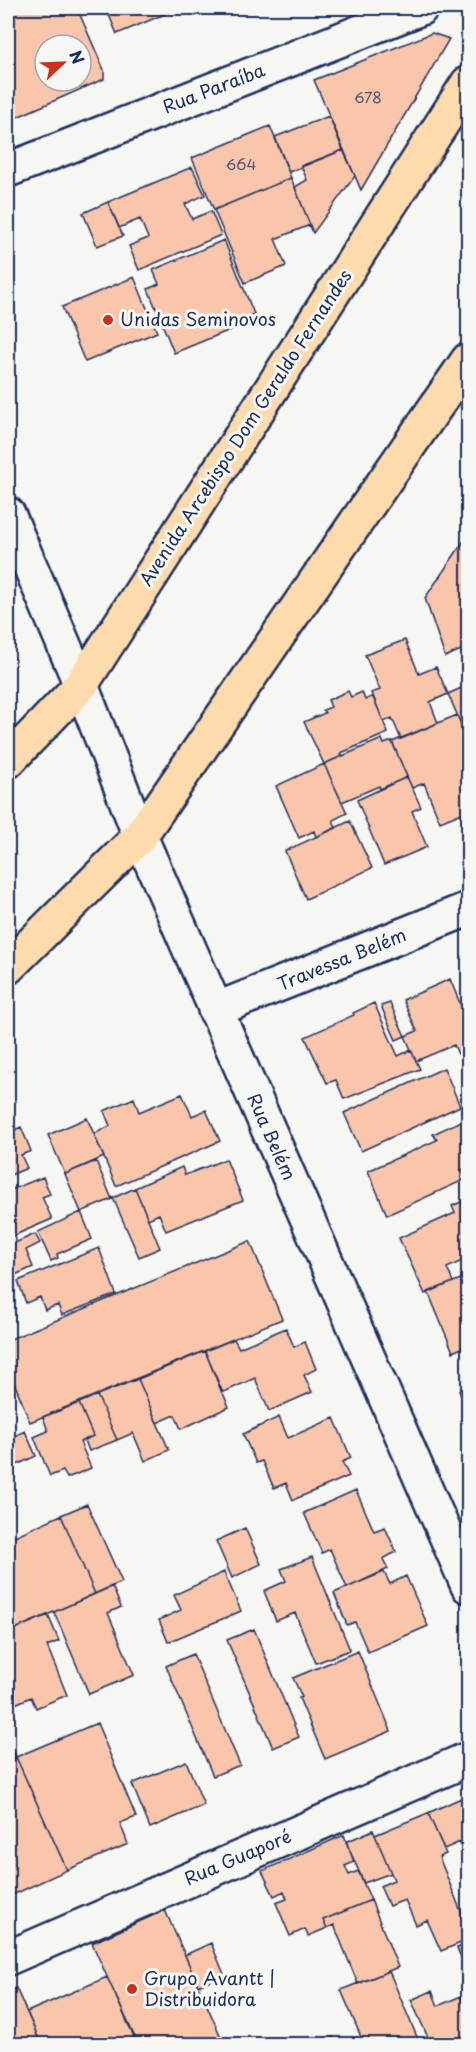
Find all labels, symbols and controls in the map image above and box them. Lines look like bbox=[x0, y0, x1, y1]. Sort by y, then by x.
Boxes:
north arrow bbox=[33, 33, 93, 93]
text: N bbox=[64, 46, 91, 67]
street label: Rua Paraíba bbox=[158, 55, 269, 119]
house number: 678 bbox=[354, 85, 382, 108]
house number: 664 bbox=[226, 152, 256, 175]
street label: Avenida Arcebispo Dom Geraldo Fernandes bbox=[132, 264, 358, 591]
place label: Unidas Seminovos bbox=[120, 305, 276, 332]
marker: Unidas Seminovos bbox=[101, 313, 115, 327]
street label: Travessa Belém bbox=[273, 920, 410, 997]
street label: Rua Belém bbox=[241, 1089, 304, 1184]
street label: Rua Guaporé bbox=[180, 1822, 295, 1891]
place label: Grupo Avantt | Distribuidora bbox=[144, 1964, 275, 2012]
marker: Grupo Avantt | Distribuidora bbox=[125, 1982, 139, 1996]

